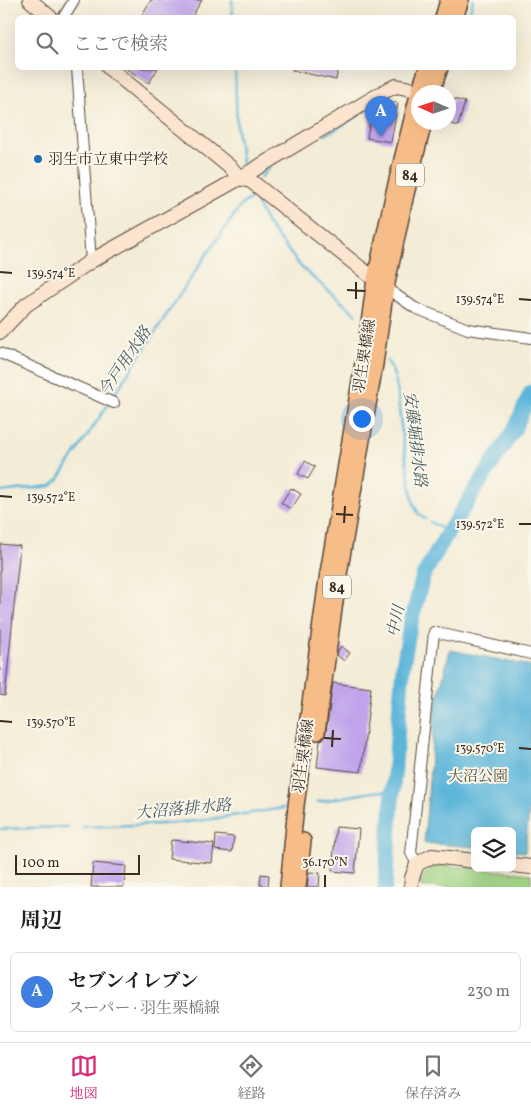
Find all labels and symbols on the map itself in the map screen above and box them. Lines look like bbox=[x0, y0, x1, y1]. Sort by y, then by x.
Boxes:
north arrow bbox=[411, 85, 456, 130]
pin: A bbox=[365, 96, 397, 137]
place label: 羽生市立東中学校 bbox=[48, 150, 168, 171]
marker: 羽生市立東中学校 bbox=[32, 153, 44, 165]
road number: 84 bbox=[396, 164, 424, 186]
text: 139.574°E bbox=[27, 266, 75, 282]
text: 139.574°E bbox=[456, 292, 504, 308]
street label: 羽生栗橋線 bbox=[349, 318, 382, 395]
water label: 今戸用水路 bbox=[94, 322, 158, 401]
water label: 安藤堀排水路 bbox=[397, 390, 431, 489]
your location bbox=[349, 406, 375, 432]
text: 139.572°E bbox=[27, 490, 75, 506]
text: 139.572°E bbox=[456, 517, 504, 533]
road number: 84 bbox=[323, 576, 351, 598]
water label: 中川 bbox=[383, 602, 411, 639]
text: 139.570°E bbox=[26, 715, 76, 731]
street label: 羽生栗橋線 bbox=[289, 718, 320, 795]
text: 139.570°E bbox=[455, 741, 505, 757]
park label: 大沼公園 bbox=[448, 767, 508, 788]
water label: 大沼落排水路 bbox=[134, 795, 233, 825]
scale bar bbox=[15, 852, 140, 875]
text: 36.170°N bbox=[302, 855, 348, 871]

